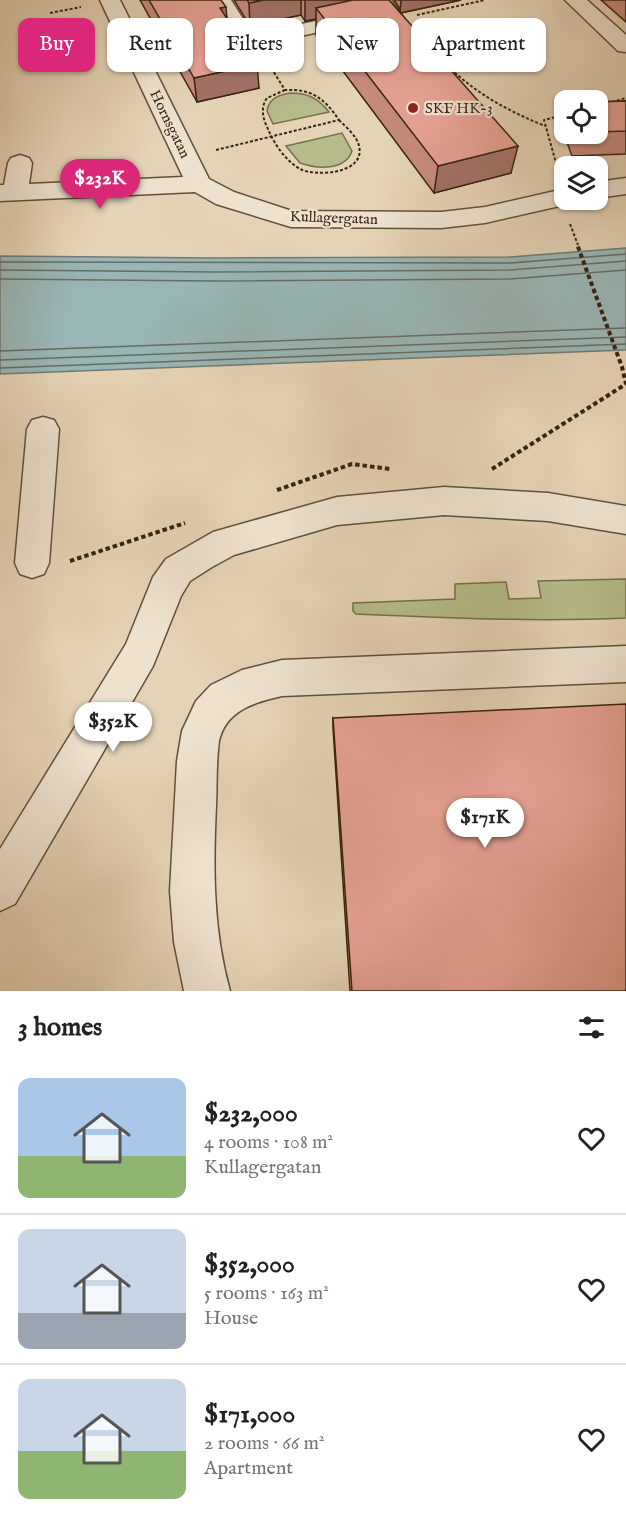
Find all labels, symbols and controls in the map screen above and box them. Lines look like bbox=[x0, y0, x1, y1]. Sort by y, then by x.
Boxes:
chip: Buy bbox=[18, 18, 95, 72]
chip: Rent bbox=[107, 18, 193, 72]
chip: Filters bbox=[205, 18, 304, 72]
chip: New bbox=[316, 18, 399, 72]
chip: Apartment bbox=[411, 18, 546, 72]
street label: Hornsgatan bbox=[145, 87, 195, 161]
map controls bbox=[554, 90, 608, 210]
button: locate bbox=[554, 90, 608, 144]
place label: SKF HK-3 bbox=[425, 99, 493, 118]
marker: SKF HK-3 bbox=[406, 101, 420, 115]
button: layers bbox=[554, 156, 608, 210]
pin: $232K bbox=[58, 159, 142, 210]
text: $232K bbox=[74, 166, 126, 191]
street label: Kullagergatan bbox=[290, 207, 378, 229]
pin: $352K bbox=[71, 702, 155, 753]
text: $352K bbox=[88, 709, 138, 734]
pin: $171K bbox=[443, 798, 527, 849]
text: $171K bbox=[460, 805, 510, 830]
text: 3 homes bbox=[18, 1011, 102, 1044]
icon: filters bbox=[575, 1011, 608, 1044]
text: $232,000 bbox=[204, 1097, 298, 1130]
icon: home bbox=[66, 1102, 138, 1174]
icon: heart bbox=[575, 1122, 608, 1155]
text: 4 rooms · 108 m² bbox=[204, 1130, 333, 1155]
text: Kullagergatan bbox=[204, 1155, 321, 1180]
text: $352,000 bbox=[204, 1248, 295, 1281]
icon: home bbox=[66, 1253, 138, 1325]
icon: heart bbox=[575, 1273, 608, 1306]
text: 5 rooms · 163 m² bbox=[204, 1281, 329, 1306]
text: House bbox=[204, 1306, 258, 1331]
text: $171,000 bbox=[204, 1398, 295, 1431]
icon: home bbox=[66, 1403, 138, 1475]
icon: heart bbox=[575, 1423, 608, 1456]
text: 2 rooms · 66 m² bbox=[204, 1431, 325, 1456]
text: Apartment bbox=[204, 1456, 293, 1481]

